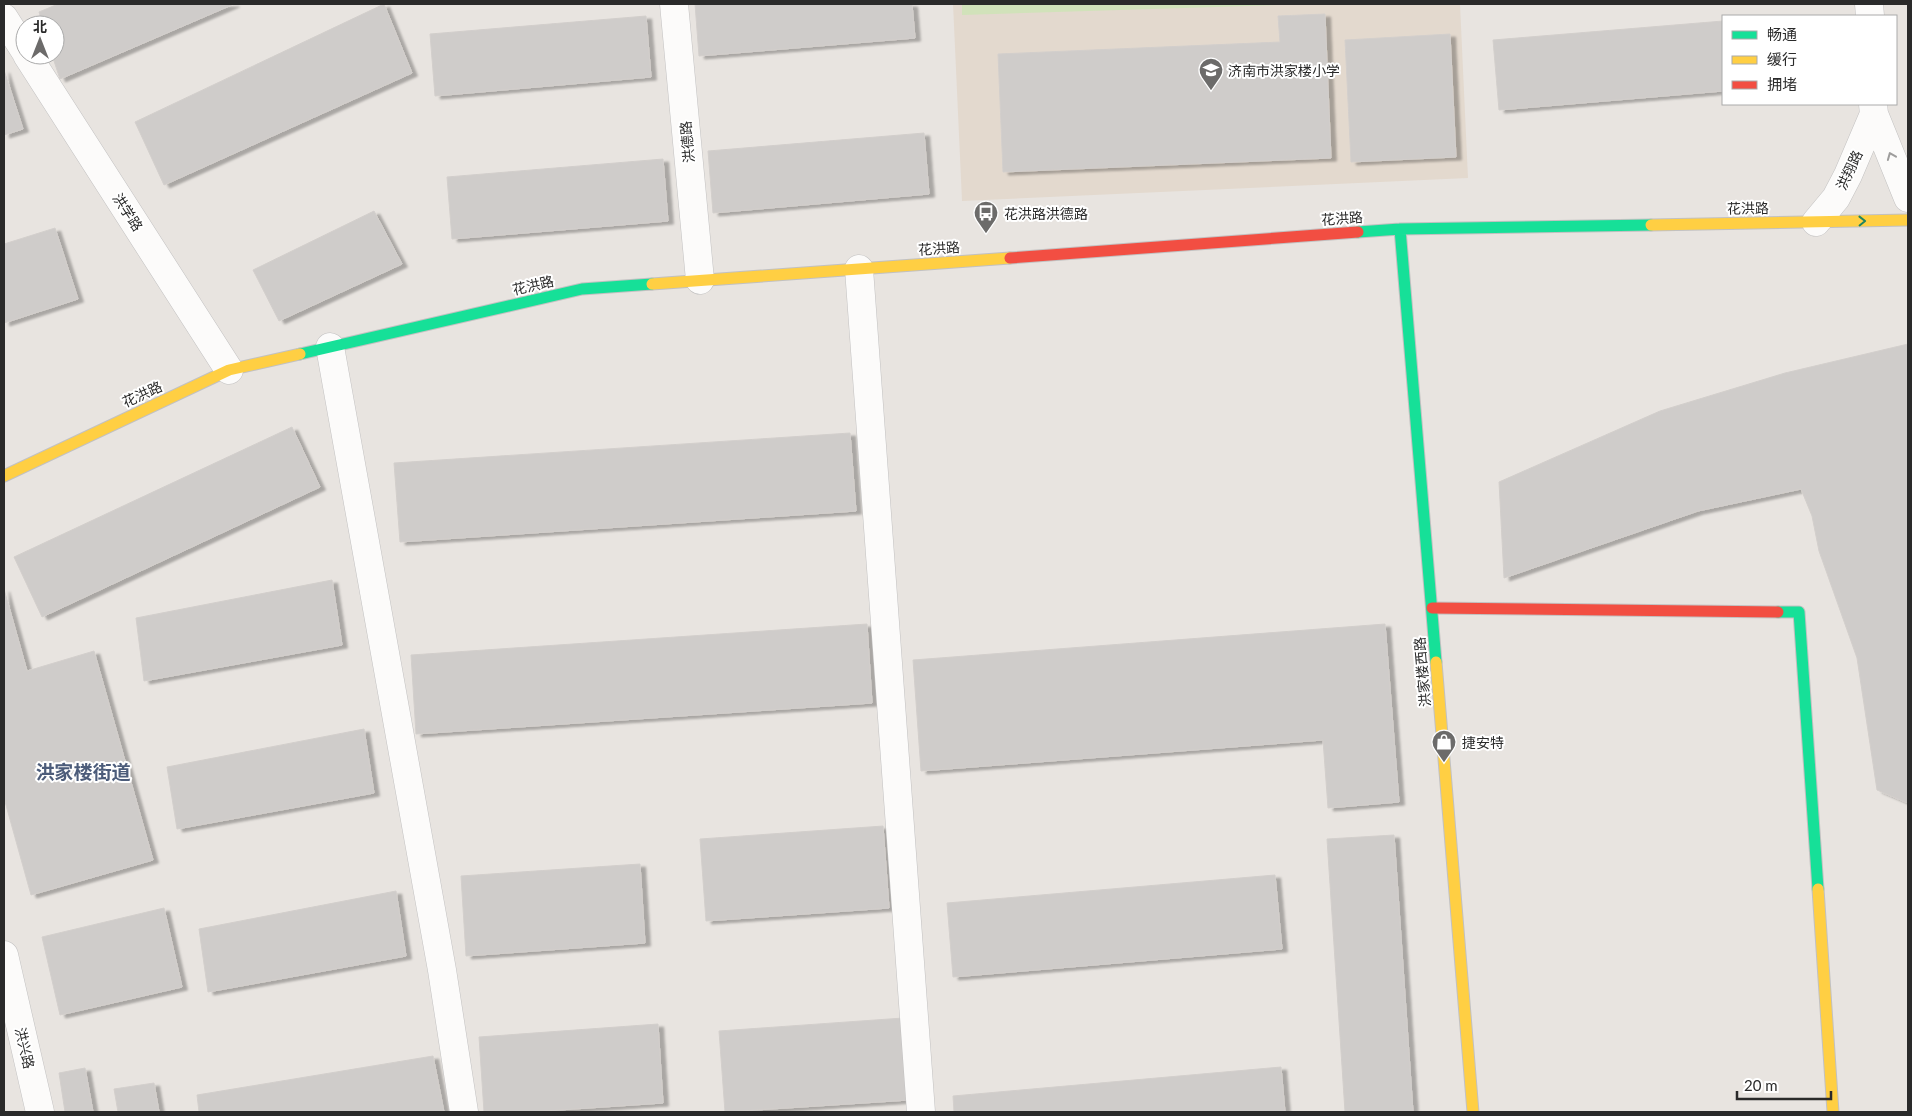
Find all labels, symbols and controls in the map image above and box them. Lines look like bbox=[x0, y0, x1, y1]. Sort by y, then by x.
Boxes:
north arrow bbox=[15, 15, 65, 65]
legend bbox=[1722, 15, 1897, 105]
text: 北 bbox=[33, 18, 47, 35]
text: 畅通 bbox=[1767, 25, 1797, 43]
text: 缓行 bbox=[1767, 50, 1797, 68]
school or university icon: 济南市洪家楼小学 bbox=[1198, 57, 1224, 91]
place label: 济南市洪家楼小学 bbox=[1228, 62, 1340, 79]
text: 拥堵 bbox=[1767, 75, 1797, 93]
street label: 洪德路 bbox=[677, 120, 697, 164]
street label: 洪翔路 bbox=[1832, 147, 1866, 193]
one-way arrow bbox=[1886, 152, 1897, 161]
street label: 洪学路 bbox=[109, 190, 147, 234]
street label: 花洪路 bbox=[1727, 199, 1769, 217]
bus stop icon: 花洪路洪德路 bbox=[973, 200, 999, 234]
place label: 花洪路洪德路 bbox=[1004, 205, 1088, 222]
street label: 花洪路 bbox=[1320, 208, 1364, 228]
one-way arrow bbox=[1859, 216, 1867, 226]
street label: 花洪路 bbox=[917, 238, 961, 258]
street label: 花洪路 bbox=[511, 272, 555, 298]
street label: 花洪路 bbox=[119, 377, 165, 411]
street label: 洪家楼西路 bbox=[1410, 636, 1434, 708]
shop icon: 捷安特 bbox=[1431, 729, 1457, 763]
place label: 捷安特 bbox=[1462, 734, 1504, 751]
district label: 洪家楼街道 bbox=[35, 760, 131, 783]
street label: 洪兴路 bbox=[12, 1026, 38, 1070]
scale bar bbox=[1737, 1068, 1831, 1100]
text: 20 m bbox=[1744, 1076, 1778, 1094]

